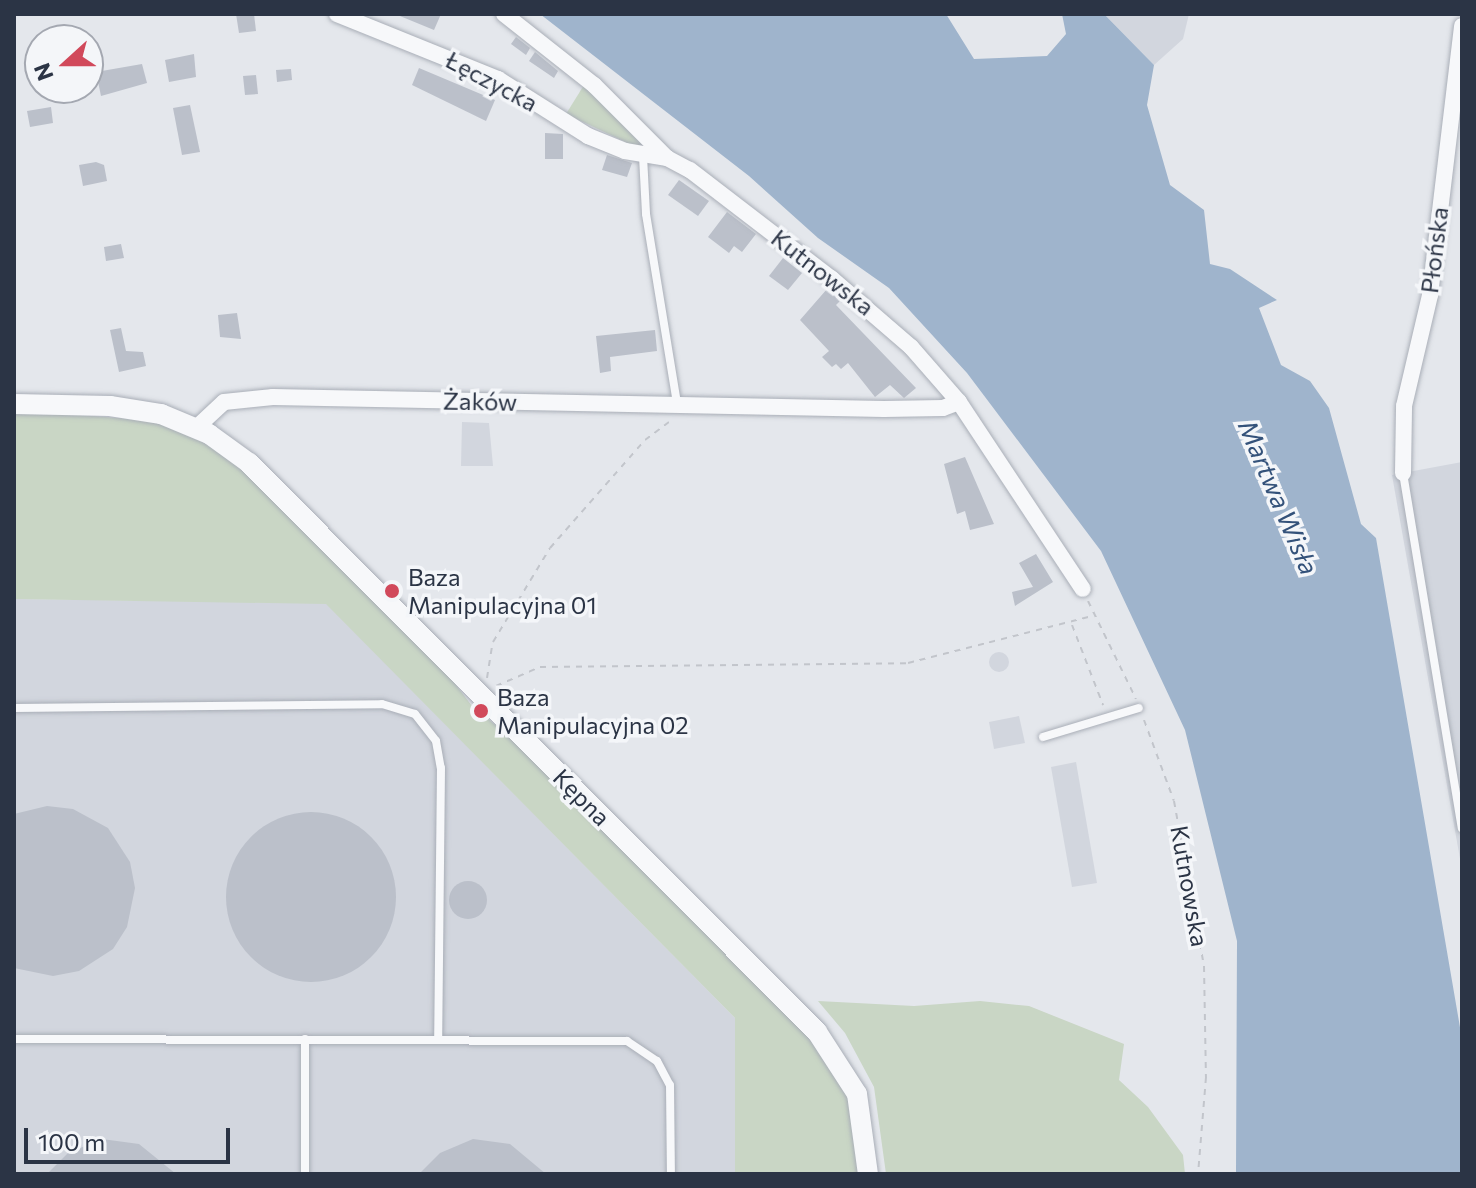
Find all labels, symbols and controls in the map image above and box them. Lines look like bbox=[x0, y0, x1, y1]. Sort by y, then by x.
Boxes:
north arrow bbox=[24, 24, 104, 104]
street label: Łęczycka bbox=[441, 45, 543, 117]
text: N bbox=[27, 60, 59, 85]
street label: Płońska bbox=[1414, 205, 1454, 295]
street label: Kutnowska bbox=[766, 223, 880, 321]
street label: Żaków bbox=[443, 386, 517, 416]
water label: Martwa Wisła bbox=[1232, 415, 1326, 579]
place label: Baza Manipulacyjna 01 bbox=[408, 563, 597, 619]
marker: Baza Manipulacyjna 01 bbox=[383, 582, 401, 600]
place label: Baza Manipulacyjna 02 bbox=[497, 683, 689, 739]
marker: Baza Manipulacyjna 02 bbox=[472, 702, 490, 720]
street label: Kępna bbox=[548, 763, 616, 831]
street label: Kutnowska bbox=[1165, 823, 1215, 949]
scale bar bbox=[28, 1112, 234, 1162]
text: 100 m bbox=[38, 1127, 105, 1156]

